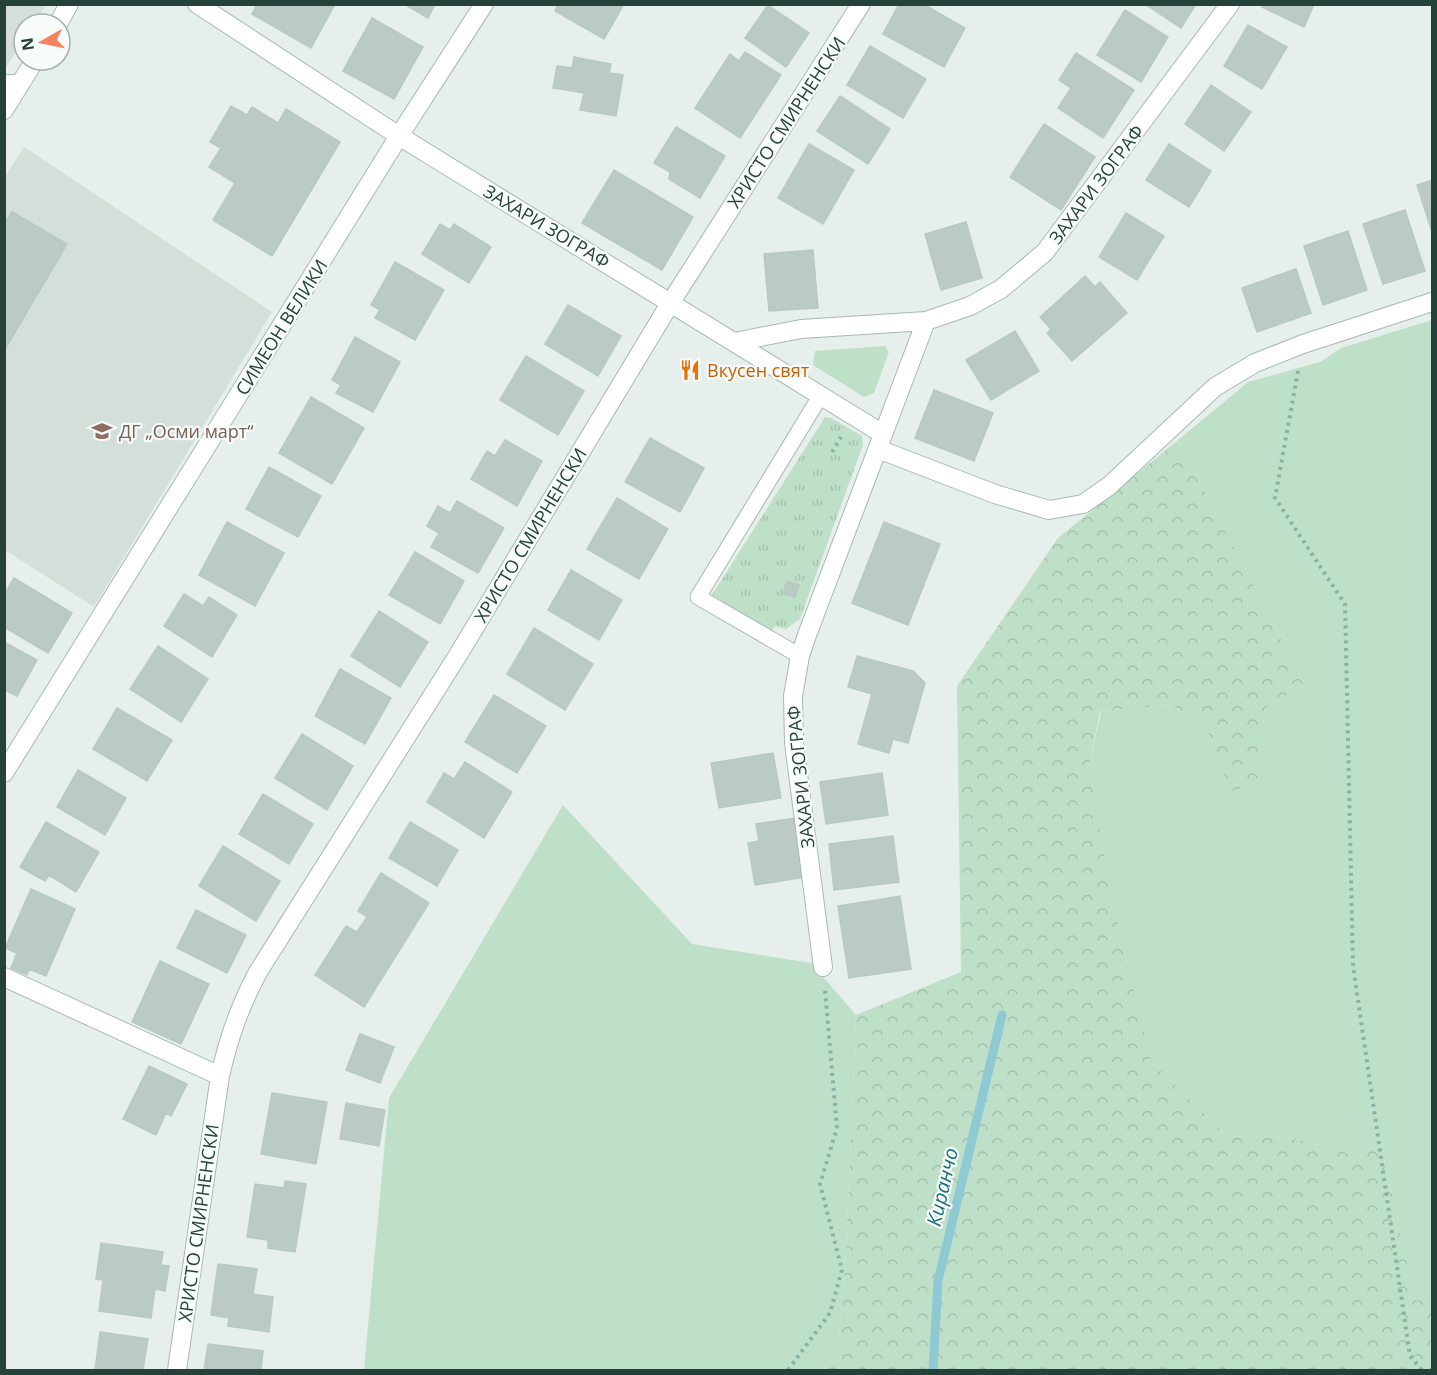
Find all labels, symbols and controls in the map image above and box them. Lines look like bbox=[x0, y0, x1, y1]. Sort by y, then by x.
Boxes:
north arrow bbox=[12, 12, 72, 72]
street label: ХРИСТО СМИРНЕНСКИ bbox=[722, 32, 850, 212]
text: N bbox=[15, 36, 39, 52]
street label: ЗАХАРИ ЗОГРАФ bbox=[1043, 120, 1149, 248]
street label: ЗАХАРИ ЗОГРАФ bbox=[479, 179, 615, 273]
street label: СИМЕОН ВЕЛИКИ bbox=[230, 255, 332, 399]
restaurant icon: Вкусен свят bbox=[678, 358, 702, 382]
place label: Вкусен свят bbox=[707, 358, 810, 382]
school or university icon: ДГ „Осми март“ bbox=[90, 419, 114, 443]
place label: ДГ „Осми март“ bbox=[119, 419, 254, 443]
street label: ХРИСТО СМИРНЕНСКИ bbox=[468, 443, 592, 627]
street label: ЗАХАРИ ЗОГРАФ bbox=[781, 705, 819, 849]
street label: ХРИСТО СМИРНЕНСКИ bbox=[172, 1123, 224, 1323]
water label: Киранчо bbox=[920, 1145, 964, 1229]

